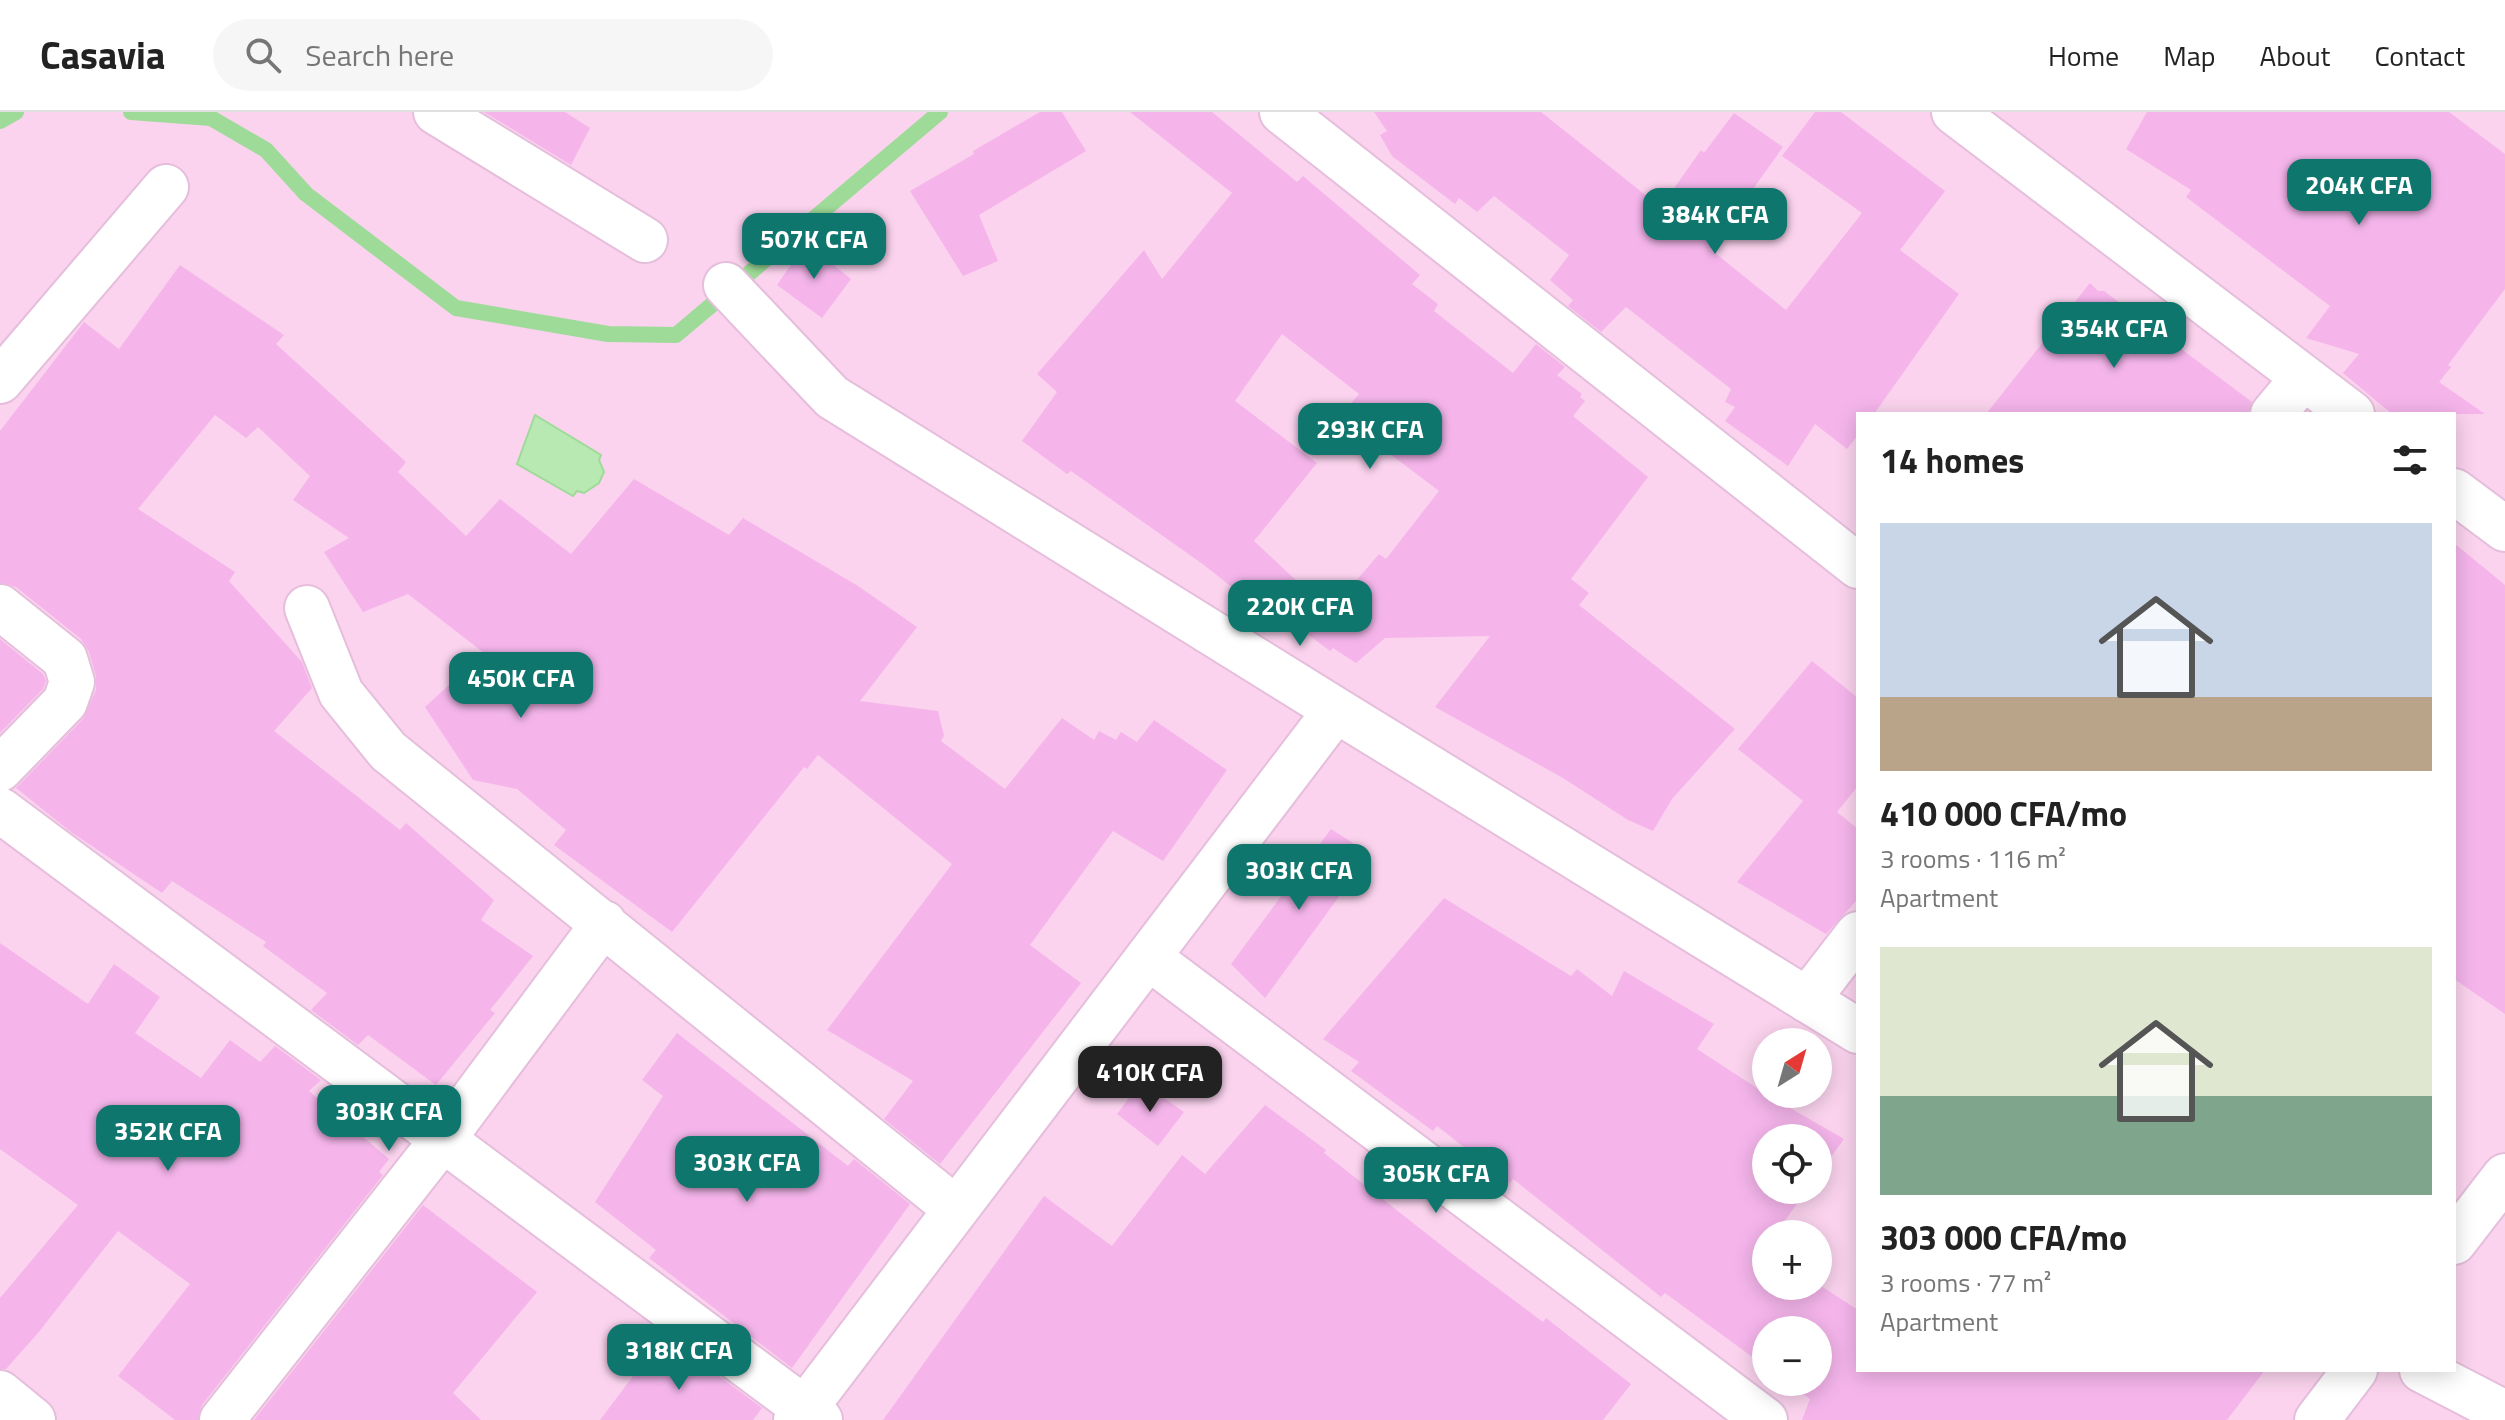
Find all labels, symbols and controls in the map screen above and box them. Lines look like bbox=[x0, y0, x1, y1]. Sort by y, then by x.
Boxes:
search box bbox=[213, 19, 773, 91]
text: Casavia bbox=[40, 26, 165, 84]
text: Search here bbox=[305, 32, 454, 78]
icon: search bbox=[241, 33, 285, 77]
text: Home bbox=[2048, 34, 2119, 77]
text: Map bbox=[2163, 34, 2216, 77]
text: About bbox=[2260, 34, 2330, 77]
text: Contact bbox=[2374, 34, 2465, 77]
pin: 204K CFA bbox=[2276, 159, 2442, 227]
text: 204K CFA bbox=[2305, 165, 2413, 204]
pin: 384K CFA bbox=[1632, 188, 1798, 256]
text: 384K CFA bbox=[1661, 194, 1769, 233]
pin: 507K CFA bbox=[731, 213, 897, 281]
text: 507K CFA bbox=[760, 219, 868, 258]
pin: 354K CFA bbox=[2031, 302, 2197, 370]
text: 354K CFA bbox=[2060, 308, 2168, 347]
pin: 293K CFA bbox=[1287, 403, 1453, 471]
text: 293K CFA bbox=[1316, 409, 1424, 448]
text: 14 homes bbox=[1880, 434, 2024, 486]
icon: filters bbox=[2388, 438, 2432, 482]
icon: home bbox=[2084, 575, 2228, 719]
pin: 220K CFA bbox=[1217, 580, 1383, 648]
text: 220K CFA bbox=[1246, 586, 1354, 625]
pin: 450K CFA bbox=[438, 652, 604, 720]
text: 450K CFA bbox=[467, 658, 575, 697]
text: 410 000 CFA/mo bbox=[1880, 787, 2127, 839]
text: 3 rooms · 116 m² bbox=[1880, 839, 2066, 878]
pin: 303K CFA bbox=[1216, 844, 1382, 912]
text: 303K CFA bbox=[1245, 850, 1353, 889]
text: Apartment bbox=[1880, 878, 1998, 917]
icon: home bbox=[2084, 999, 2228, 1143]
north arrow bbox=[1752, 1028, 1832, 1108]
map controls bbox=[1752, 1028, 1832, 1396]
pin: 410K CFA bbox=[1067, 1046, 1233, 1114]
text: 410K CFA bbox=[1096, 1052, 1204, 1091]
pin: 303K CFA bbox=[306, 1085, 472, 1153]
text: 303K CFA bbox=[335, 1091, 443, 1130]
pin: 352K CFA bbox=[85, 1105, 251, 1173]
text: 352K CFA bbox=[114, 1111, 222, 1150]
button: locate bbox=[1752, 1124, 1832, 1204]
pin: 303K CFA bbox=[664, 1136, 830, 1204]
text: 303K CFA bbox=[693, 1142, 801, 1181]
pin: 305K CFA bbox=[1353, 1147, 1519, 1215]
text: 305K CFA bbox=[1382, 1153, 1490, 1192]
text: 303 000 CFA/mo bbox=[1880, 1211, 2127, 1263]
button: + bbox=[1752, 1220, 1832, 1300]
text: 3 rooms · 77 m² bbox=[1880, 1263, 2051, 1302]
text: Apartment bbox=[1880, 1302, 1998, 1341]
button: − bbox=[1752, 1316, 1832, 1396]
pin: 318K CFA bbox=[596, 1324, 762, 1392]
text: 318K CFA bbox=[625, 1330, 733, 1369]

